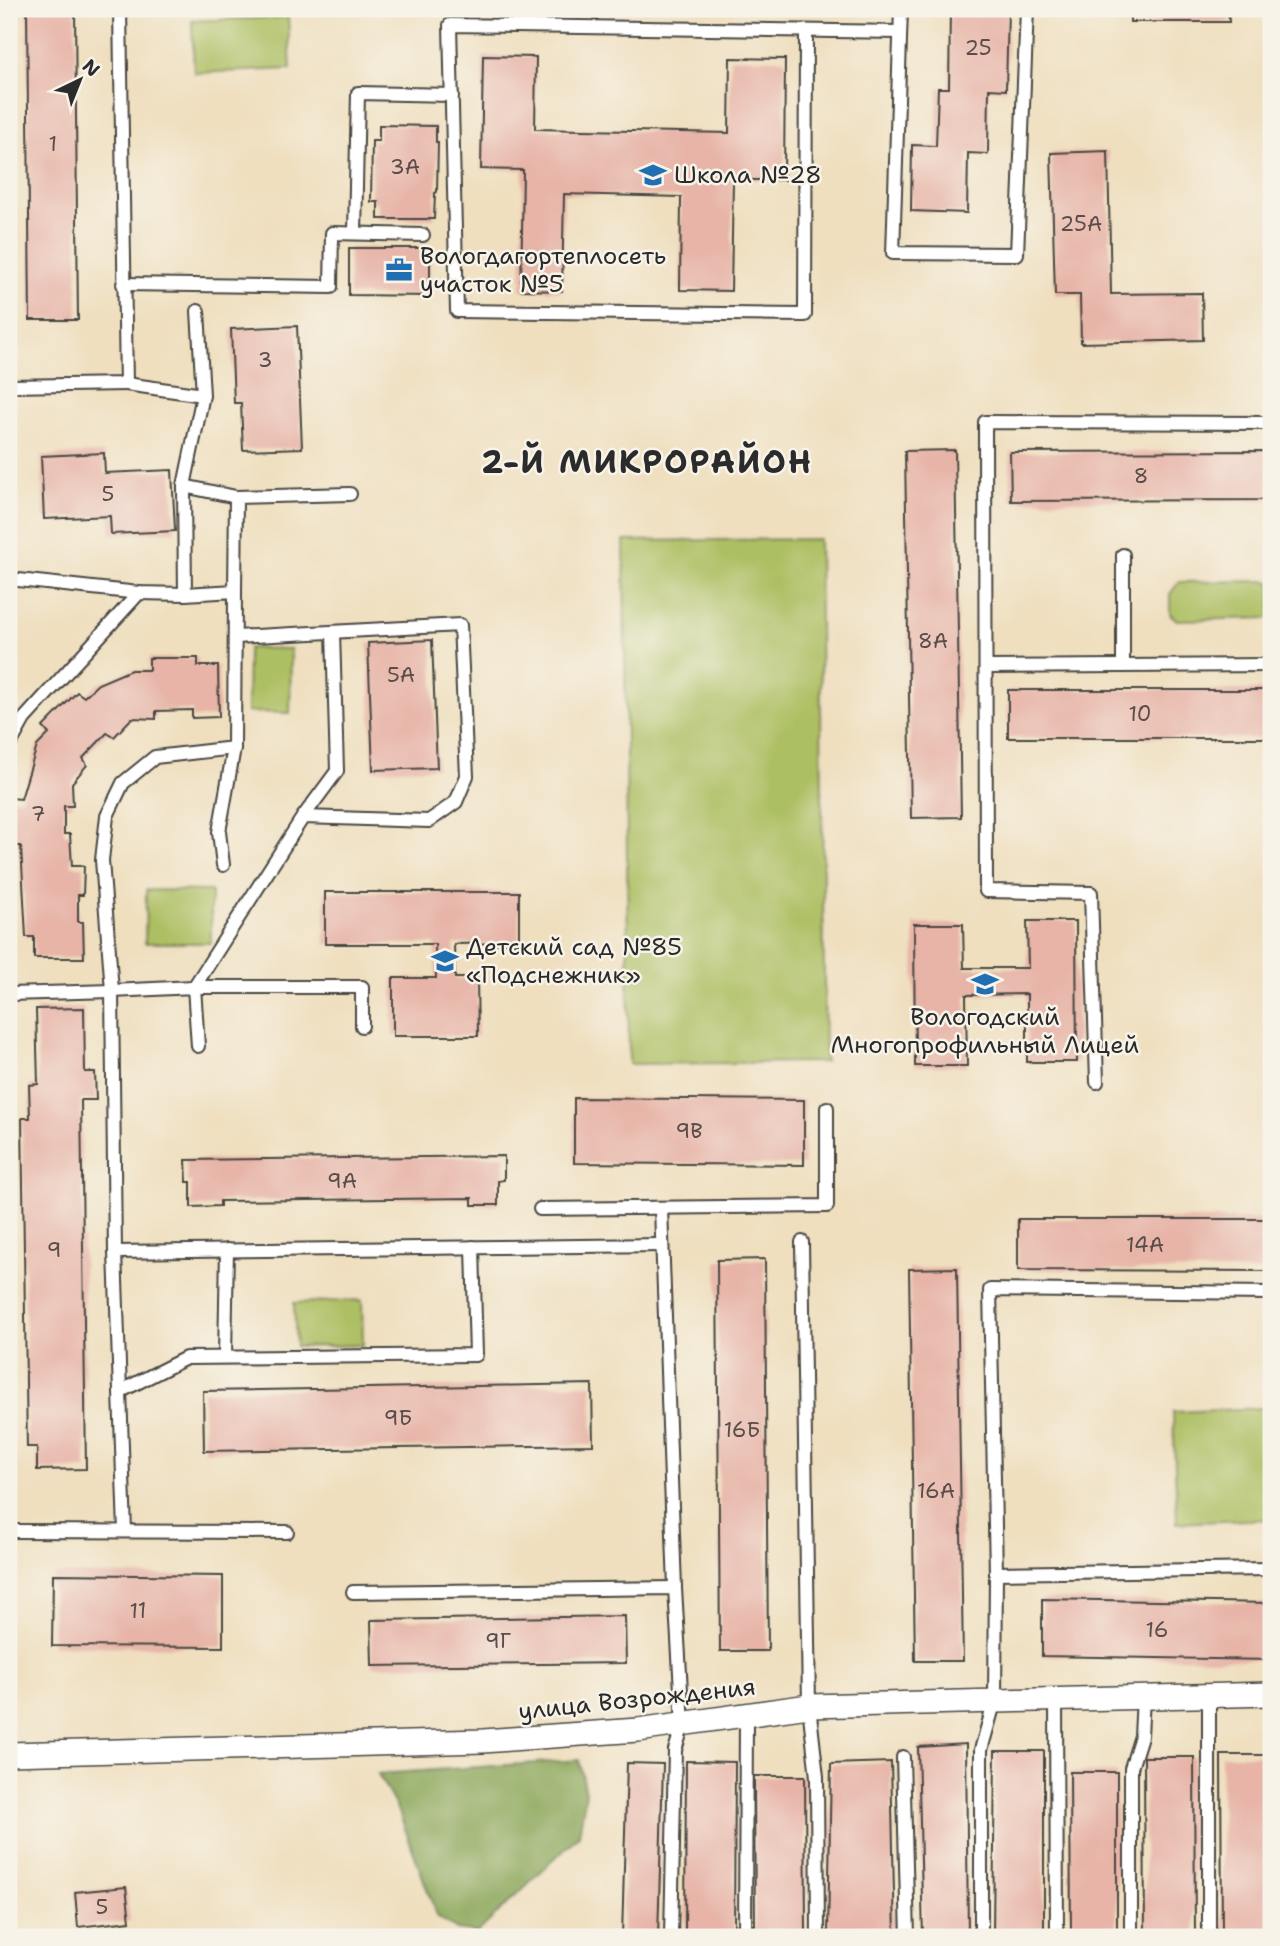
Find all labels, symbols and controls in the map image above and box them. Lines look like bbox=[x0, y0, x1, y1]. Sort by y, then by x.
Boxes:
house number: 25 bbox=[964, 34, 992, 62]
north arrow bbox=[46, 46, 116, 116]
text: N bbox=[77, 54, 105, 82]
house number: 1 bbox=[49, 130, 57, 158]
house number: 3А bbox=[390, 153, 420, 181]
place label: Школа №28 bbox=[674, 159, 822, 191]
school or university icon: Школа №28 bbox=[638, 160, 668, 190]
house number: 25А bbox=[1060, 210, 1102, 238]
place label: Вологдагортеплосеть участок №5 bbox=[420, 240, 666, 300]
office icon: Вологдагортеплосеть участок №5 bbox=[384, 255, 414, 285]
house number: 3 bbox=[258, 346, 272, 374]
district label: 2-Й МИКРОРАЙОН bbox=[481, 440, 813, 483]
house number: 8 bbox=[1134, 462, 1148, 490]
house number: 5 bbox=[102, 480, 114, 508]
house number: 8А bbox=[918, 627, 948, 655]
house number: 5А bbox=[387, 661, 415, 689]
house number: 10 bbox=[1129, 700, 1151, 728]
house number: 7 bbox=[31, 800, 45, 828]
place label: Детский сад №85 «Подснежник» bbox=[466, 931, 682, 991]
school or university icon: Детский сад №85 «Подснежник» bbox=[430, 946, 460, 976]
school or university icon: Вологодский Многопрофильный Лицей bbox=[970, 969, 1000, 999]
place label: Вологодский Многопрофильный Лицей bbox=[831, 1001, 1139, 1061]
house number: 9В bbox=[675, 1117, 703, 1145]
house number: 9А bbox=[327, 1167, 357, 1195]
house number: 14А bbox=[1126, 1231, 1164, 1259]
house number: 9 bbox=[47, 1236, 61, 1264]
house number: 9Б bbox=[384, 1404, 412, 1432]
house number: 16Б bbox=[724, 1416, 760, 1444]
house number: 16А bbox=[917, 1477, 955, 1505]
house number: 11 bbox=[130, 1597, 146, 1625]
house number: 16 bbox=[1146, 1616, 1168, 1644]
house number: 9Г bbox=[485, 1627, 512, 1655]
street label: улица Возрождения bbox=[517, 1671, 757, 1727]
house number: 5 bbox=[96, 1893, 108, 1921]

